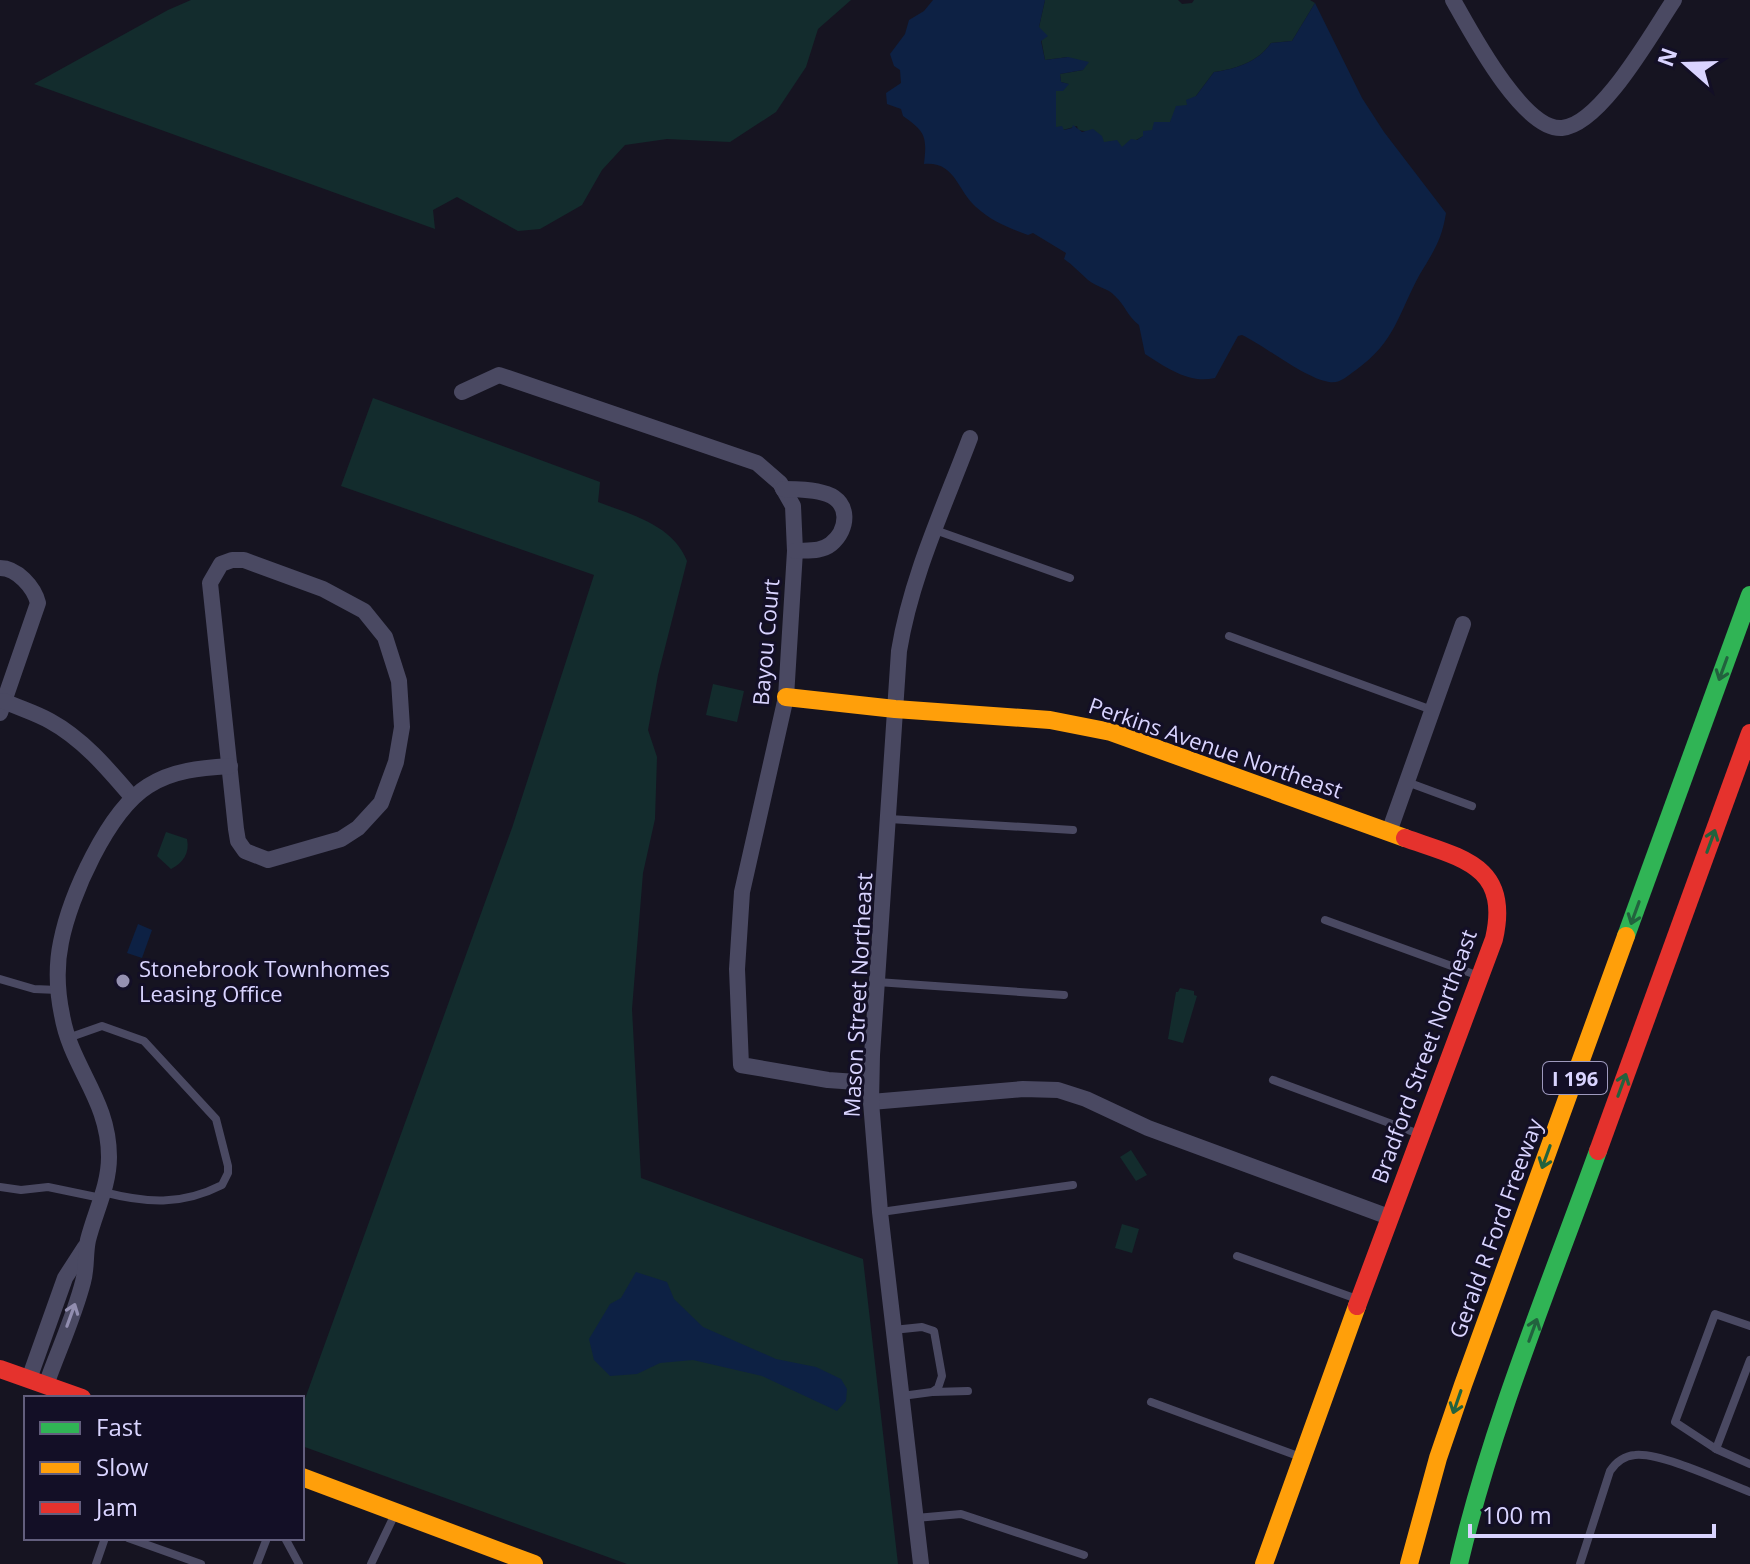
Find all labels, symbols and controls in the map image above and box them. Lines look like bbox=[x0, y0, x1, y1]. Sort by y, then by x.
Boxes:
north arrow bbox=[1646, 24, 1726, 104]
text: N bbox=[1649, 43, 1683, 70]
street label: Bayou Court bbox=[745, 577, 786, 707]
one-way arrow bbox=[1715, 656, 1730, 681]
street label: Perkins Avenue Northeast bbox=[1085, 689, 1347, 805]
one-way arrow bbox=[1704, 829, 1719, 854]
street label: Mason Street Northeast bbox=[836, 872, 878, 1118]
one-way arrow bbox=[1626, 900, 1641, 925]
street label: Bradford Street Northeast bbox=[1363, 925, 1483, 1187]
place label: Stonebrook Townhomes Leasing Office bbox=[139, 953, 390, 1008]
marker: Stonebrook Townhomes Leasing Office bbox=[114, 972, 132, 990]
road number: I 196 bbox=[1543, 1062, 1607, 1094]
one-way arrow bbox=[1616, 1073, 1630, 1098]
street label: Gerald R Ford Freeway bbox=[1441, 1113, 1549, 1342]
one-way arrow bbox=[1537, 1145, 1552, 1170]
one-way arrow bbox=[65, 1303, 80, 1328]
one-way arrow bbox=[1527, 1318, 1541, 1343]
one-way arrow bbox=[1449, 1389, 1463, 1414]
legend bbox=[24, 1396, 304, 1540]
text: Fast bbox=[96, 1410, 142, 1443]
text: Slow bbox=[96, 1450, 149, 1483]
scale bar bbox=[1470, 1488, 1714, 1538]
text: Jam bbox=[94, 1490, 138, 1523]
text: 100 m bbox=[1482, 1498, 1552, 1531]

